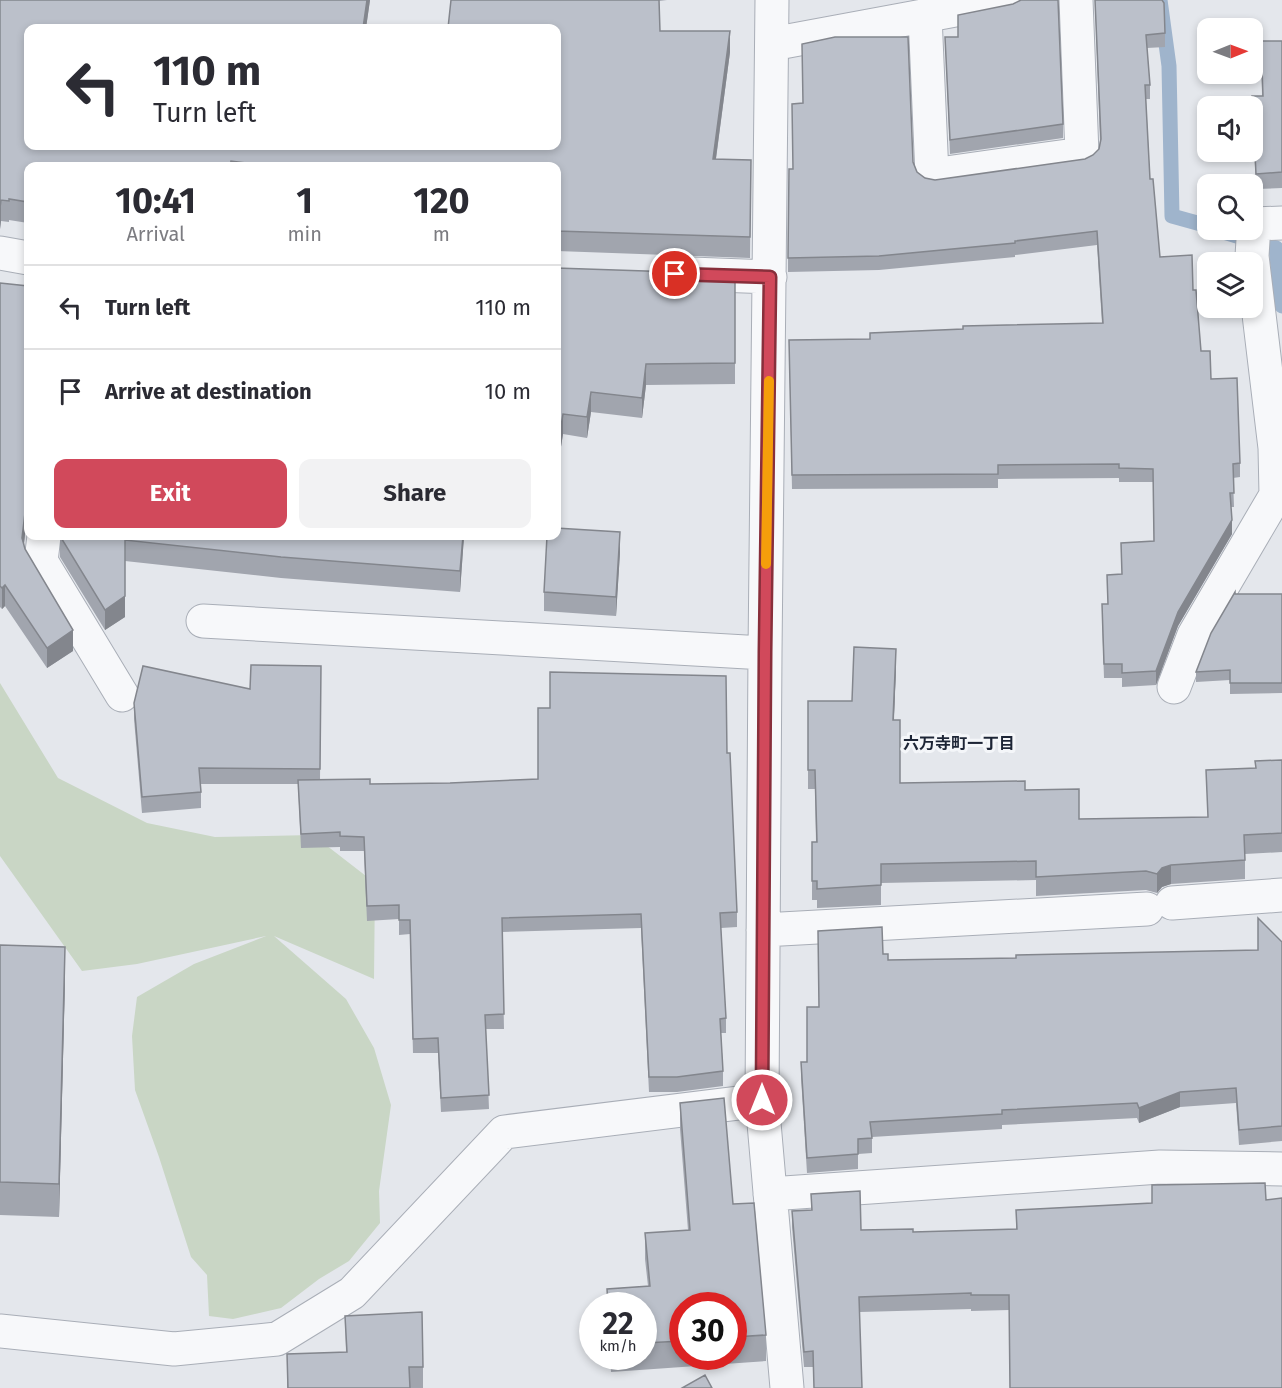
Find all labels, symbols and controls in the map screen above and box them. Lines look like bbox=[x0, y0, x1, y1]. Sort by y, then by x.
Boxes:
north arrow bbox=[1197, 18, 1263, 84]
map controls bbox=[1197, 18, 1263, 318]
text: 110 m bbox=[153, 46, 261, 96]
icon: left bbox=[54, 48, 132, 126]
button: sound bbox=[1197, 96, 1263, 162]
text: Turn left bbox=[153, 97, 256, 129]
button: search bbox=[1197, 174, 1263, 240]
text: 10:41 bbox=[115, 179, 196, 223]
text: 1 bbox=[296, 179, 313, 223]
text: 120 bbox=[413, 179, 470, 223]
text: Arrival bbox=[126, 222, 185, 246]
text: min bbox=[287, 222, 322, 246]
text: m bbox=[433, 222, 450, 246]
pin bbox=[649, 248, 700, 299]
button: layers bbox=[1197, 252, 1263, 318]
icon: arrive bbox=[658, 257, 691, 290]
icon: left bbox=[54, 291, 87, 324]
text: Turn left bbox=[105, 294, 190, 321]
text: 110 m bbox=[475, 294, 531, 321]
icon: arrive bbox=[54, 375, 87, 408]
text: Arrive at destination bbox=[105, 378, 312, 405]
text: 10 m bbox=[485, 378, 531, 405]
button: Exit bbox=[54, 459, 287, 528]
button: Share bbox=[299, 459, 531, 528]
district label: 六万寺町一丁目 bbox=[903, 734, 1015, 753]
position arrow bbox=[730, 1068, 794, 1132]
speed limit sign: 30 bbox=[669, 1292, 747, 1370]
text: 22 bbox=[602, 1306, 634, 1342]
text: km/h bbox=[599, 1337, 637, 1355]

